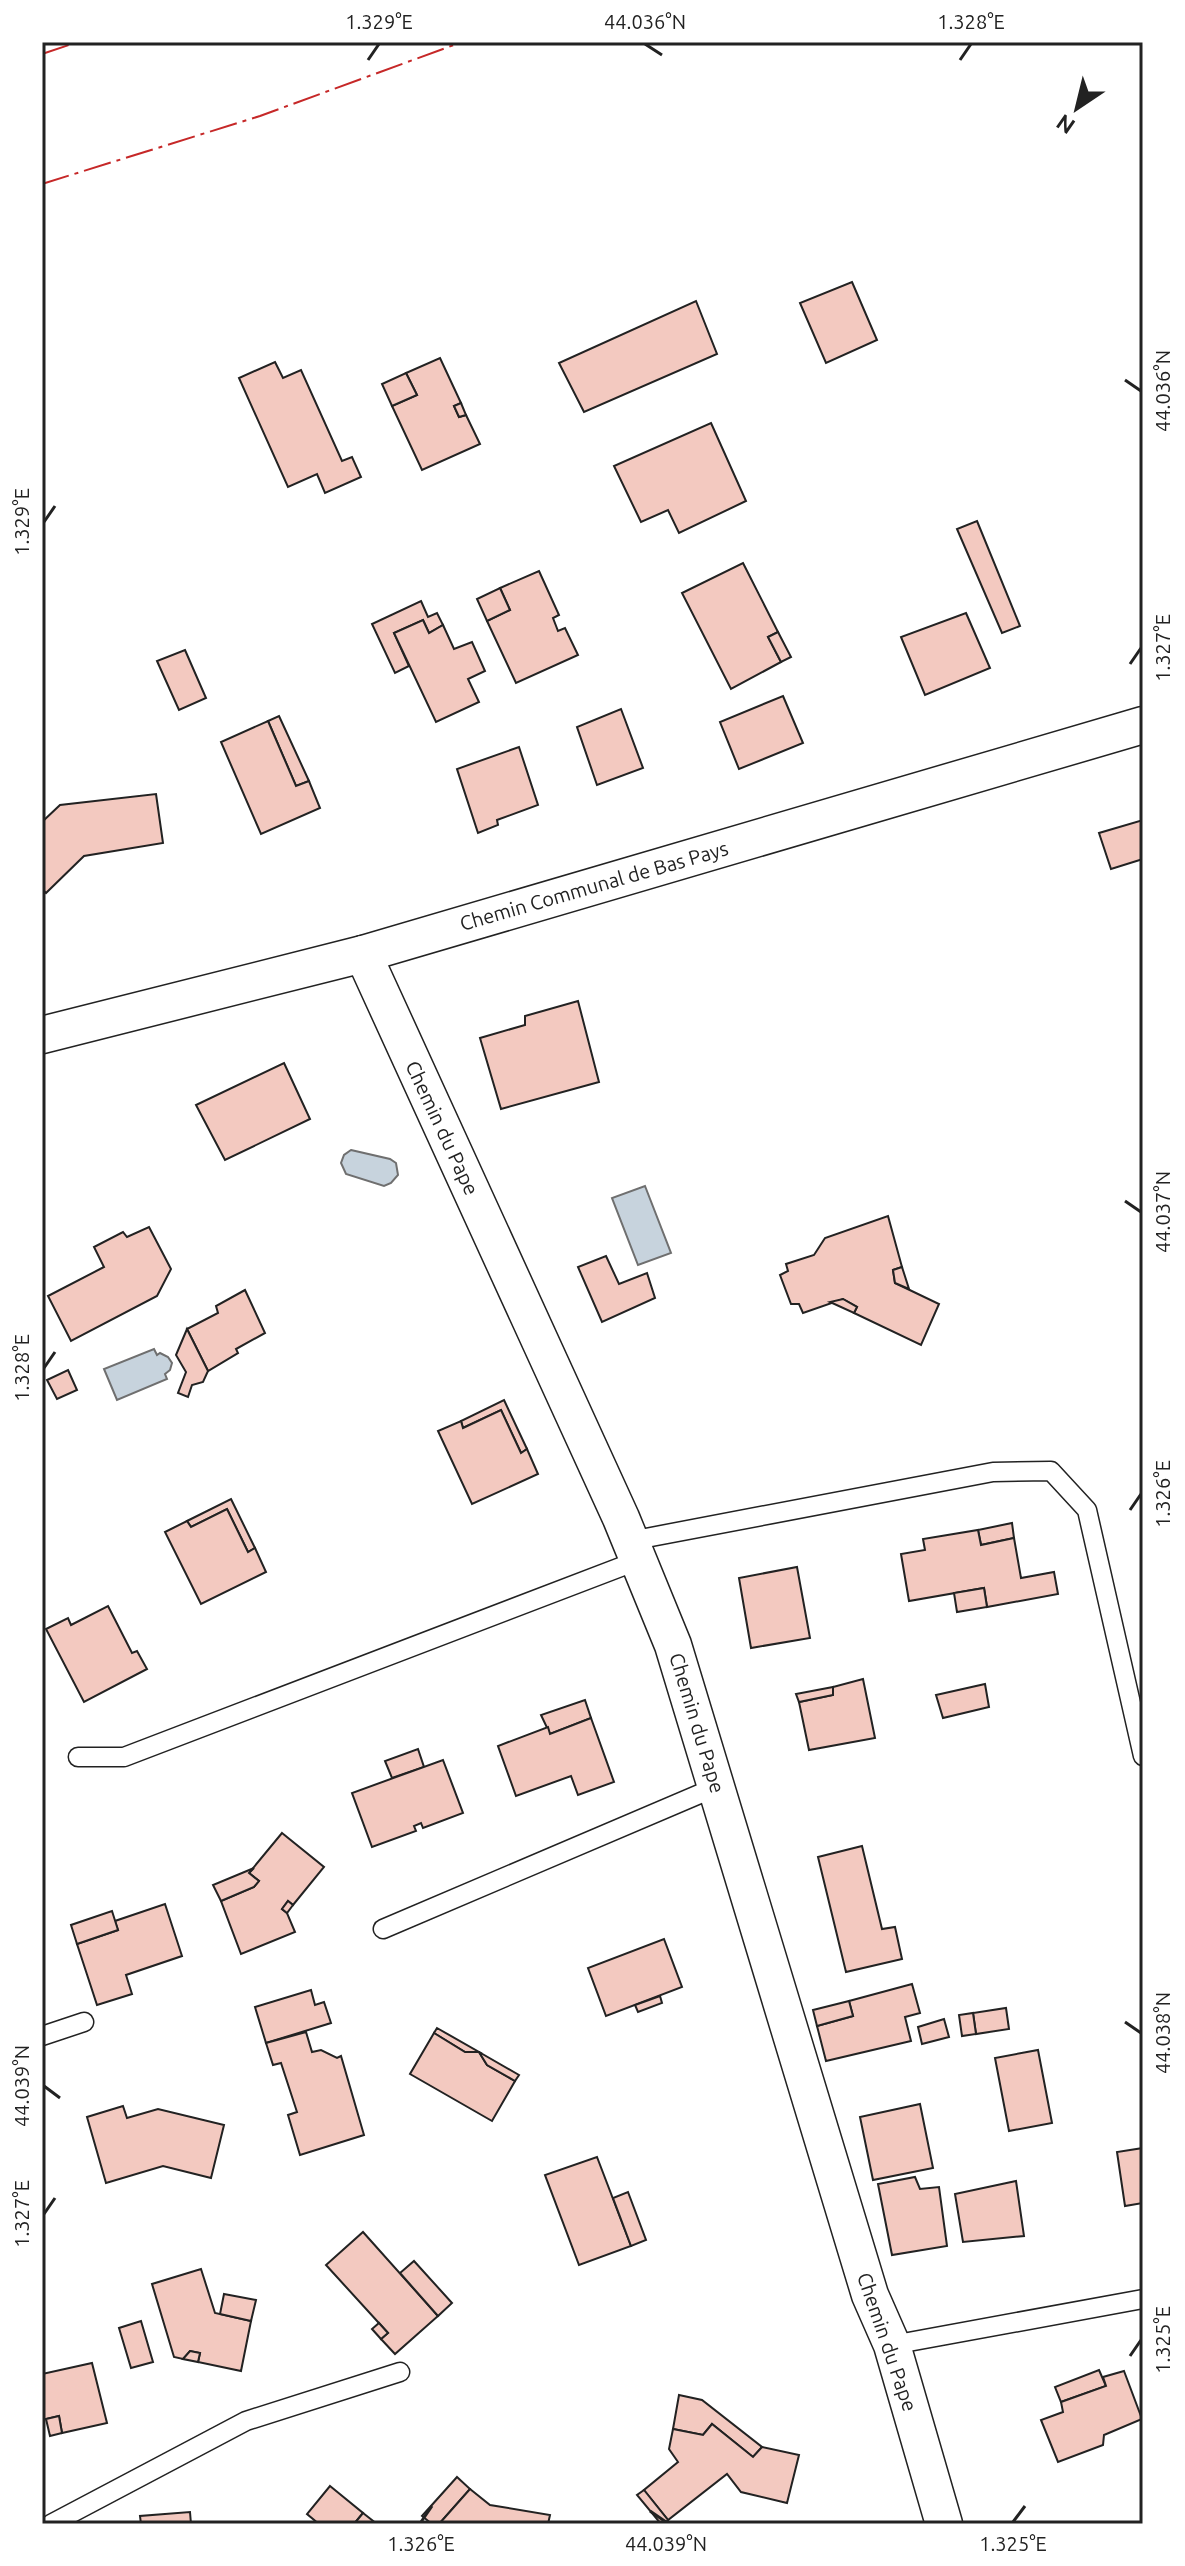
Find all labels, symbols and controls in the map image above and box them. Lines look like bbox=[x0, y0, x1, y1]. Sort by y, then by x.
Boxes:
text: 1.329°E bbox=[345, 10, 413, 33]
text: 44.036°N bbox=[604, 10, 686, 33]
text: 1.328°E bbox=[937, 10, 1005, 33]
north arrow bbox=[1037, 68, 1117, 148]
text: N bbox=[1051, 110, 1079, 140]
text: 44.036°N bbox=[1151, 350, 1174, 432]
text: 1.329°E bbox=[10, 488, 33, 556]
text: 1.327°E bbox=[1151, 614, 1174, 682]
street label: Chemin Communal de Bas Pays bbox=[457, 836, 731, 935]
street label: Chemin du Pape bbox=[401, 1057, 484, 1199]
text: 44.037°N bbox=[1151, 1171, 1174, 1253]
text: 1.328°E bbox=[10, 1334, 33, 1402]
text: 1.326°E bbox=[1151, 1460, 1174, 1528]
street label: Chemin du Pape bbox=[665, 1650, 730, 1796]
text: 44.038°N bbox=[1151, 1992, 1174, 2074]
text: 44.039°N bbox=[10, 2045, 33, 2127]
text: 1.327°E bbox=[10, 2180, 33, 2248]
street label: Chemin du Pape bbox=[853, 2269, 922, 2414]
text: 1.325°E bbox=[1151, 2306, 1174, 2374]
text: 1.326°E bbox=[387, 2532, 455, 2555]
text: 44.039°N bbox=[625, 2532, 707, 2555]
text: 1.325°E bbox=[979, 2532, 1047, 2555]

